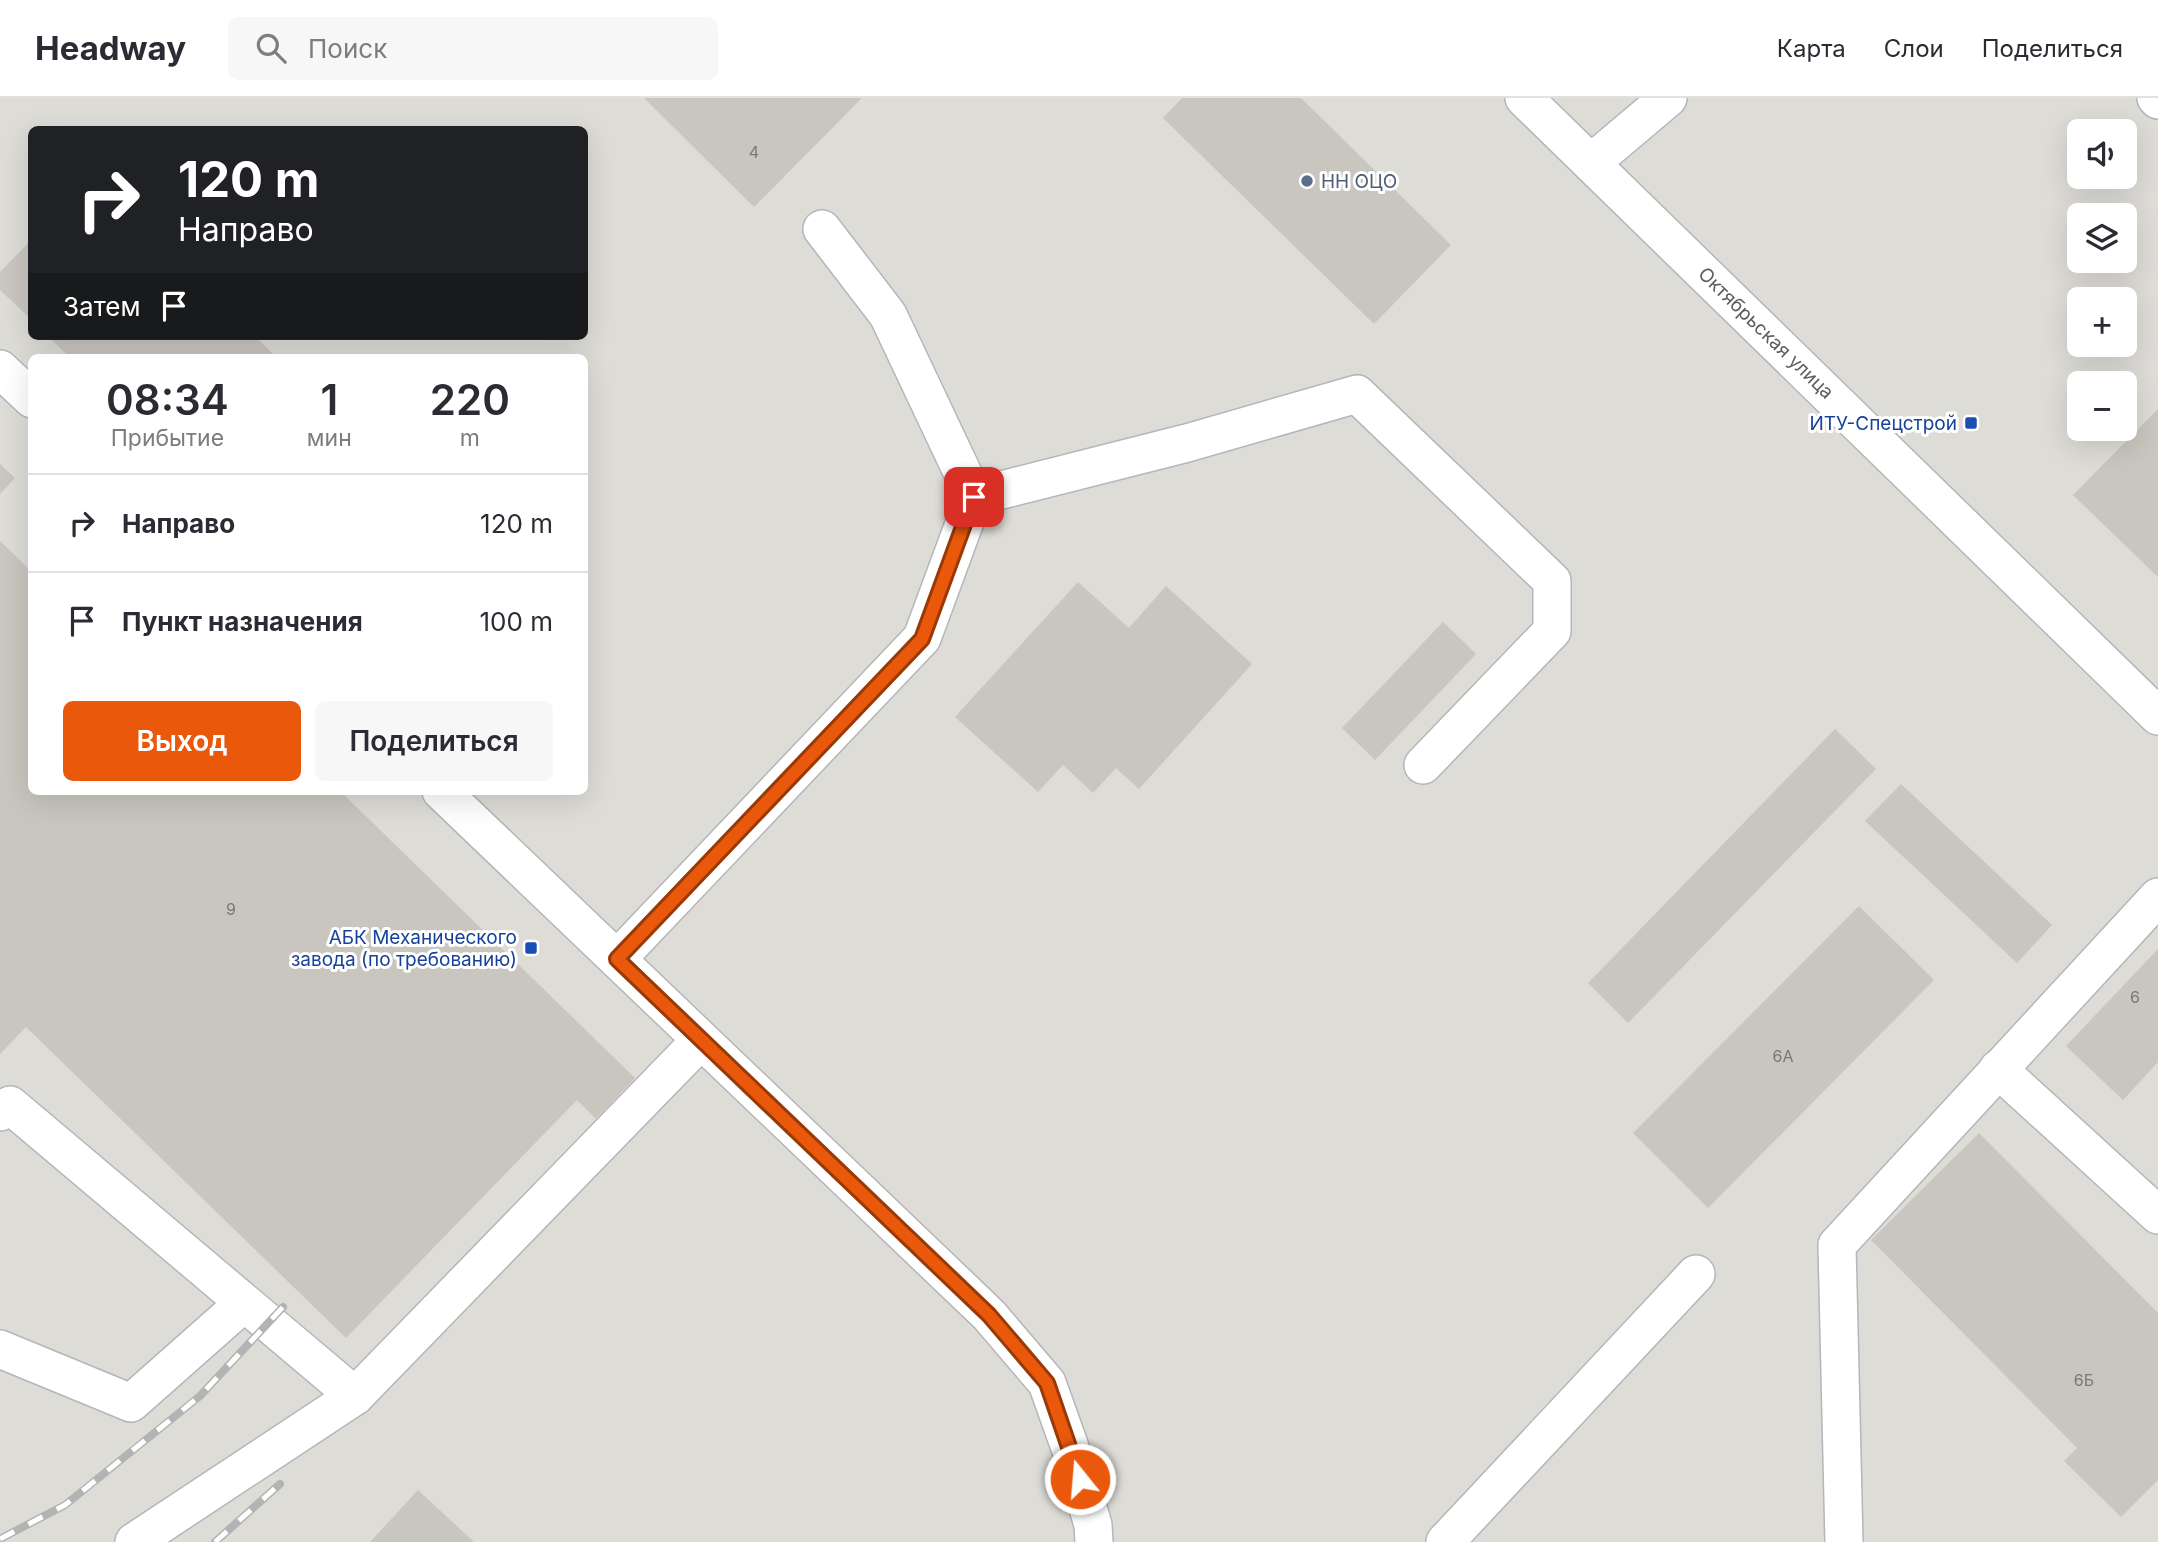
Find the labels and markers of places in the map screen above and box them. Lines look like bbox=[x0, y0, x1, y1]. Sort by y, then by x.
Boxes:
place label: НН ОЦО bbox=[1321, 170, 1397, 193]
marker: НН ОЦО bbox=[1299, 173, 1315, 189]
place label: ИТУ-Спецстрой bbox=[1810, 412, 1957, 435]
marker: ИТУ-Спецстрой bbox=[1963, 415, 1979, 431]
pin bbox=[944, 467, 1004, 527]
place label: АБК Механического завода (по требованию) bbox=[291, 926, 517, 971]
marker: АБК Механического завода (по требованию) bbox=[523, 940, 539, 956]

